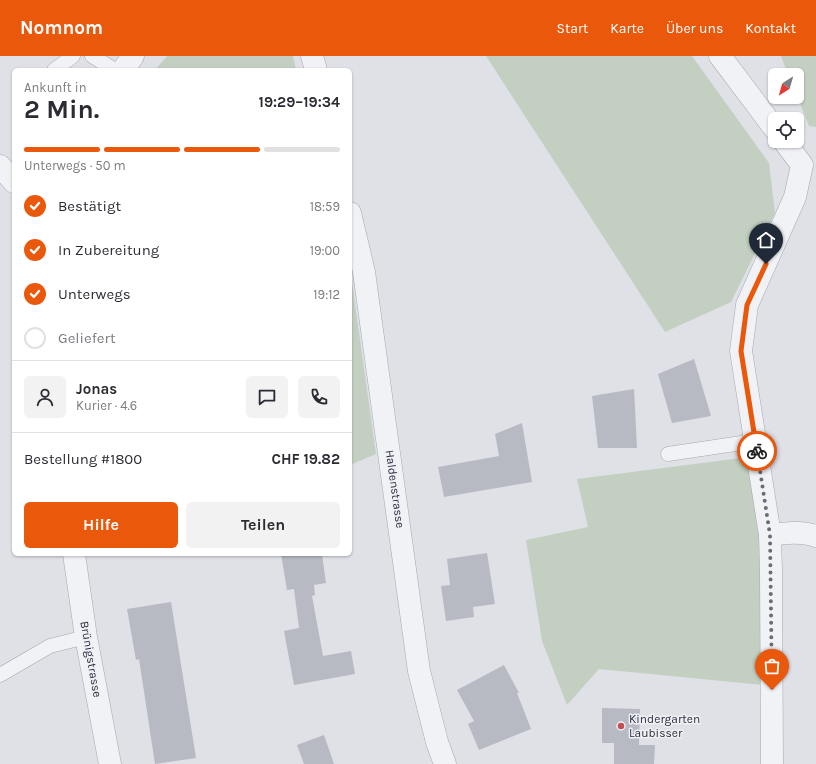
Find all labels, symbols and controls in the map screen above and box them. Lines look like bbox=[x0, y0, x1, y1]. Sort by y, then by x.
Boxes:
text: Nomnom bbox=[20, 17, 103, 39]
text: Start bbox=[556, 20, 588, 37]
text: Karte bbox=[610, 20, 644, 37]
text: Über uns bbox=[666, 20, 723, 37]
text: Kontakt bbox=[745, 20, 796, 37]
north arrow bbox=[768, 68, 804, 104]
map controls bbox=[768, 68, 804, 148]
text: Ankunft in bbox=[24, 80, 87, 95]
text: 19:29–19:34 bbox=[259, 93, 340, 111]
text: 2 Min. bbox=[24, 94, 99, 125]
button: locate bbox=[768, 112, 804, 148]
text: Unterwegs · 50 m bbox=[24, 158, 126, 173]
icon: check bbox=[24, 195, 46, 217]
text: Bestätigt bbox=[58, 197, 121, 215]
text: 18:59 bbox=[310, 199, 340, 214]
pin bbox=[749, 223, 783, 264]
icon: home bbox=[755, 229, 777, 251]
icon: check bbox=[24, 239, 46, 261]
text: In Zubereitung bbox=[58, 241, 159, 259]
text: 19:00 bbox=[310, 243, 340, 258]
icon: check bbox=[24, 283, 46, 305]
text: Unterwegs bbox=[58, 285, 131, 303]
text: 19:12 bbox=[313, 287, 340, 302]
text: Geliefert bbox=[58, 329, 116, 347]
button: person bbox=[24, 376, 66, 418]
button: chat bbox=[246, 376, 288, 418]
button: phone bbox=[298, 376, 340, 418]
text: Jonas bbox=[76, 380, 117, 398]
text: Kurier · 4.6 bbox=[76, 398, 137, 413]
courier bbox=[737, 431, 777, 471]
icon: bike bbox=[746, 440, 768, 462]
street label: Haldenstrasse bbox=[383, 449, 407, 529]
text: Bestellung #1800 bbox=[24, 450, 142, 468]
text: CHF 19.82 bbox=[271, 450, 340, 468]
button: Hilfe bbox=[24, 502, 178, 548]
button: Teilen bbox=[186, 502, 340, 548]
street label: Brünigstrasse bbox=[77, 620, 105, 698]
pin bbox=[755, 649, 789, 690]
icon: bag bbox=[761, 655, 783, 677]
place label: Kindergarten Laubisser bbox=[629, 712, 700, 740]
marker: Kindergarten Laubisser bbox=[616, 721, 626, 731]

